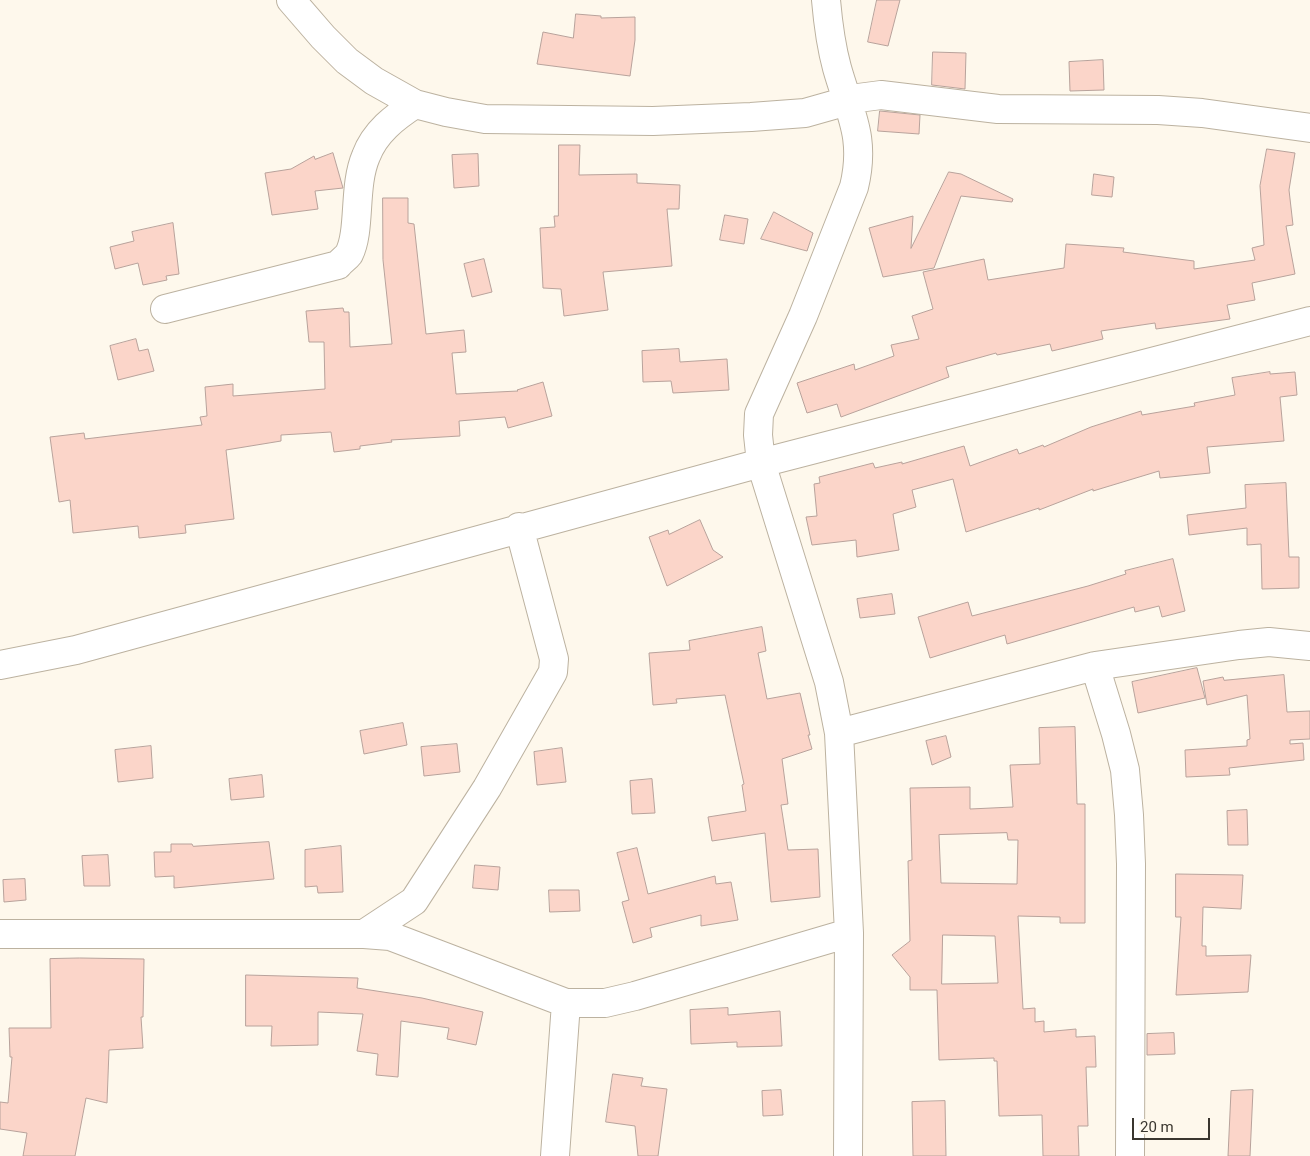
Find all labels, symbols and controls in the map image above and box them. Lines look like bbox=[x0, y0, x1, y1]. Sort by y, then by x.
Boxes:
scale bar bbox=[1135, 1108, 1212, 1140]
text: 20 m bbox=[1140, 1118, 1174, 1136]

